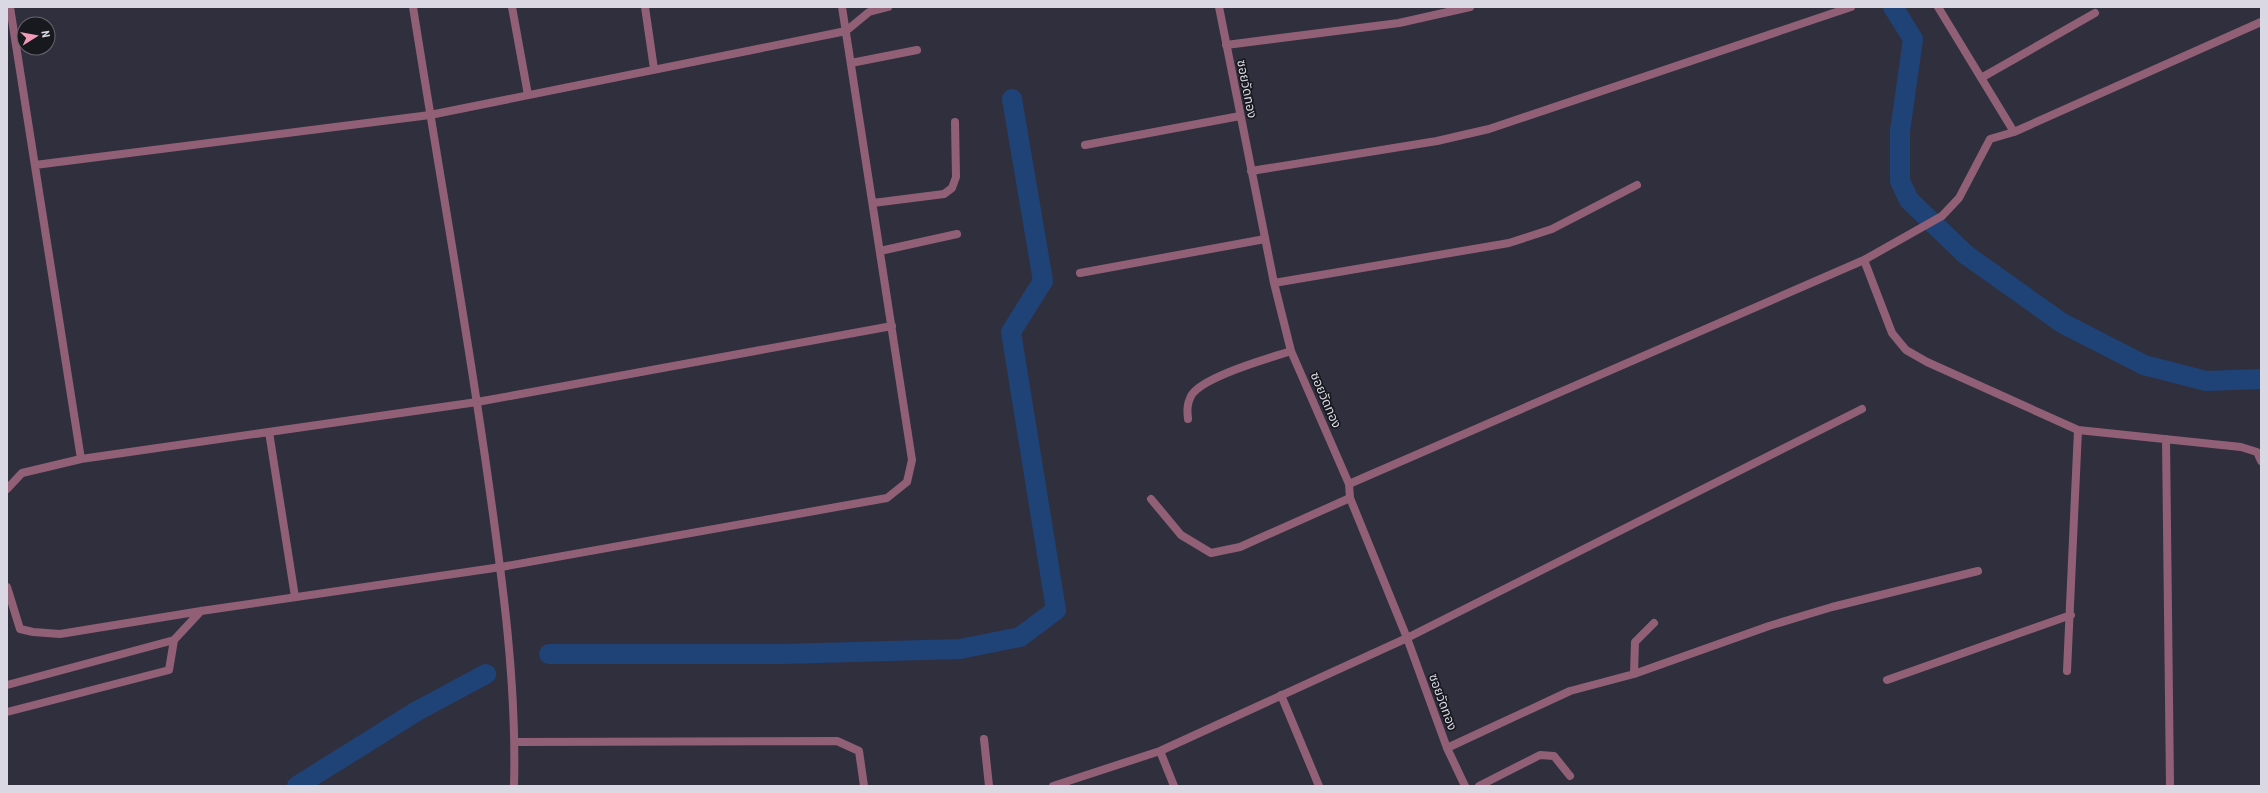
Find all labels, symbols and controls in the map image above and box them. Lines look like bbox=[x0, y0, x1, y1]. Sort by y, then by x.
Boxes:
north arrow bbox=[16, 16, 56, 56]
text: N bbox=[38, 30, 52, 39]
street label: ซอยวัดทอง bbox=[1234, 59, 1260, 119]
street label: ซอยวัดทอง bbox=[1308, 370, 1344, 430]
street label: ซอยวัดทอง bbox=[1426, 672, 1460, 732]

